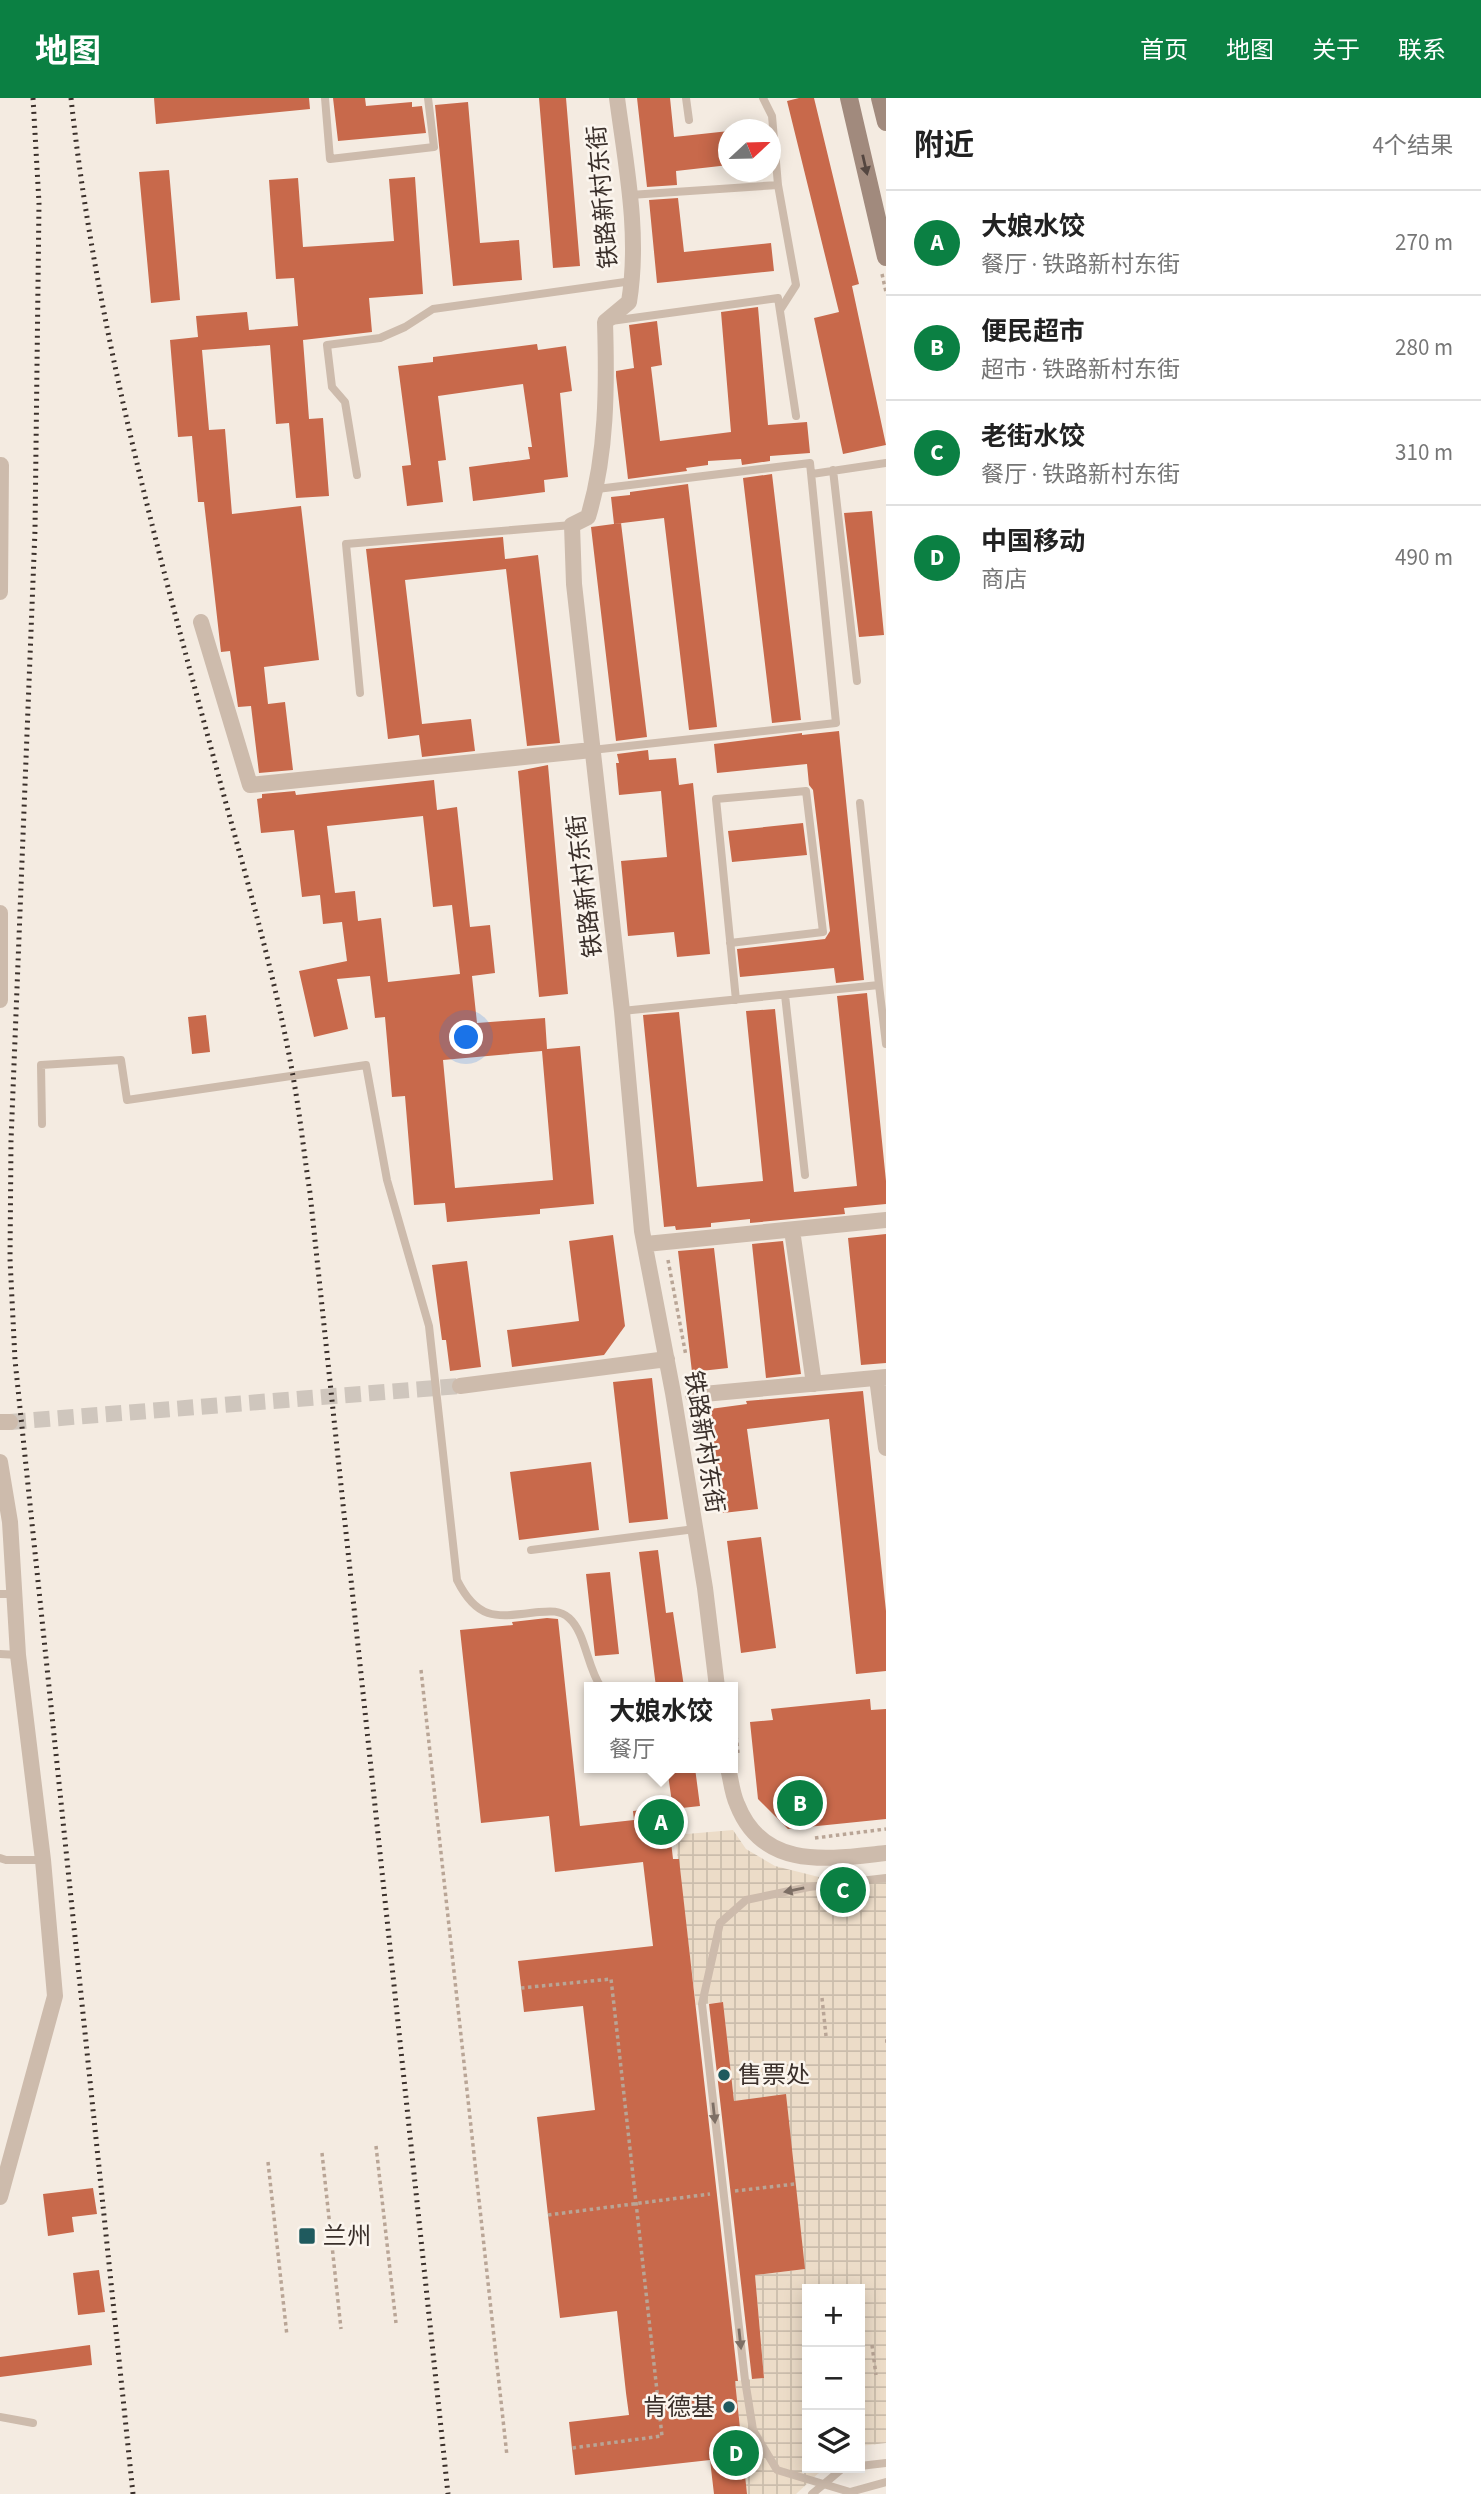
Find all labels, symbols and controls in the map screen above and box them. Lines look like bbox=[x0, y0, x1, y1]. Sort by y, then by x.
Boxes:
text: 地图 bbox=[35, 28, 101, 75]
text: 首页 bbox=[1140, 33, 1188, 68]
text: 地图 bbox=[1226, 33, 1274, 68]
text: 关于 bbox=[1312, 33, 1360, 68]
text: 联系 bbox=[1398, 33, 1446, 68]
north arrow bbox=[718, 119, 781, 182]
street label: 铁路新村东街 bbox=[579, 124, 627, 270]
text: 附近 bbox=[914, 124, 974, 167]
text: 4个结果 bbox=[1373, 129, 1453, 162]
one-way arrow bbox=[859, 154, 870, 176]
text: 大娘水饺 bbox=[981, 208, 1085, 245]
text: A bbox=[930, 226, 944, 259]
text: 270 m bbox=[1395, 226, 1453, 259]
text: 餐厅 · 铁路新村东街 bbox=[981, 248, 1180, 281]
text: 便民超市 bbox=[981, 313, 1085, 350]
text: B bbox=[930, 331, 944, 364]
text: 280 m bbox=[1395, 331, 1453, 364]
text: 超市 · 铁路新村东街 bbox=[981, 353, 1180, 386]
text: 老街水饺 bbox=[981, 418, 1085, 455]
text: C bbox=[930, 436, 944, 469]
text: 310 m bbox=[1395, 436, 1453, 469]
text: 餐厅 · 铁路新村东街 bbox=[981, 458, 1180, 491]
text: 中国移动 bbox=[981, 523, 1085, 560]
text: D bbox=[930, 541, 944, 574]
text: 490 m bbox=[1395, 541, 1453, 574]
text: 商店 bbox=[981, 563, 1027, 596]
street label: 铁路新村东街 bbox=[559, 812, 611, 960]
your location bbox=[449, 1020, 483, 1054]
street label: 铁路新村东街 bbox=[675, 1368, 733, 1516]
popup bbox=[584, 1682, 738, 1773]
text: 大娘水饺 bbox=[609, 1693, 713, 1730]
text: 餐厅 bbox=[609, 1733, 655, 1766]
pin: B bbox=[777, 1777, 823, 1829]
pin: A bbox=[638, 1796, 684, 1848]
pin: C bbox=[820, 1864, 866, 1916]
one-way arrow bbox=[783, 1884, 805, 1895]
place label: 售票处 bbox=[738, 2058, 810, 2093]
marker: 售票处 bbox=[716, 2067, 732, 2083]
one-way arrow bbox=[709, 2102, 720, 2124]
place label: 兰州 bbox=[323, 2219, 371, 2254]
marker: 兰州 bbox=[297, 2226, 317, 2246]
map controls bbox=[802, 2284, 865, 2473]
button: + bbox=[802, 2284, 865, 2347]
one-way arrow bbox=[735, 2328, 746, 2350]
button: − bbox=[802, 2347, 865, 2410]
place label: 肯德基 bbox=[643, 2390, 715, 2425]
marker: 肯德基 bbox=[721, 2399, 737, 2415]
button: layers bbox=[802, 2410, 865, 2473]
pin: D bbox=[713, 2427, 759, 2479]

